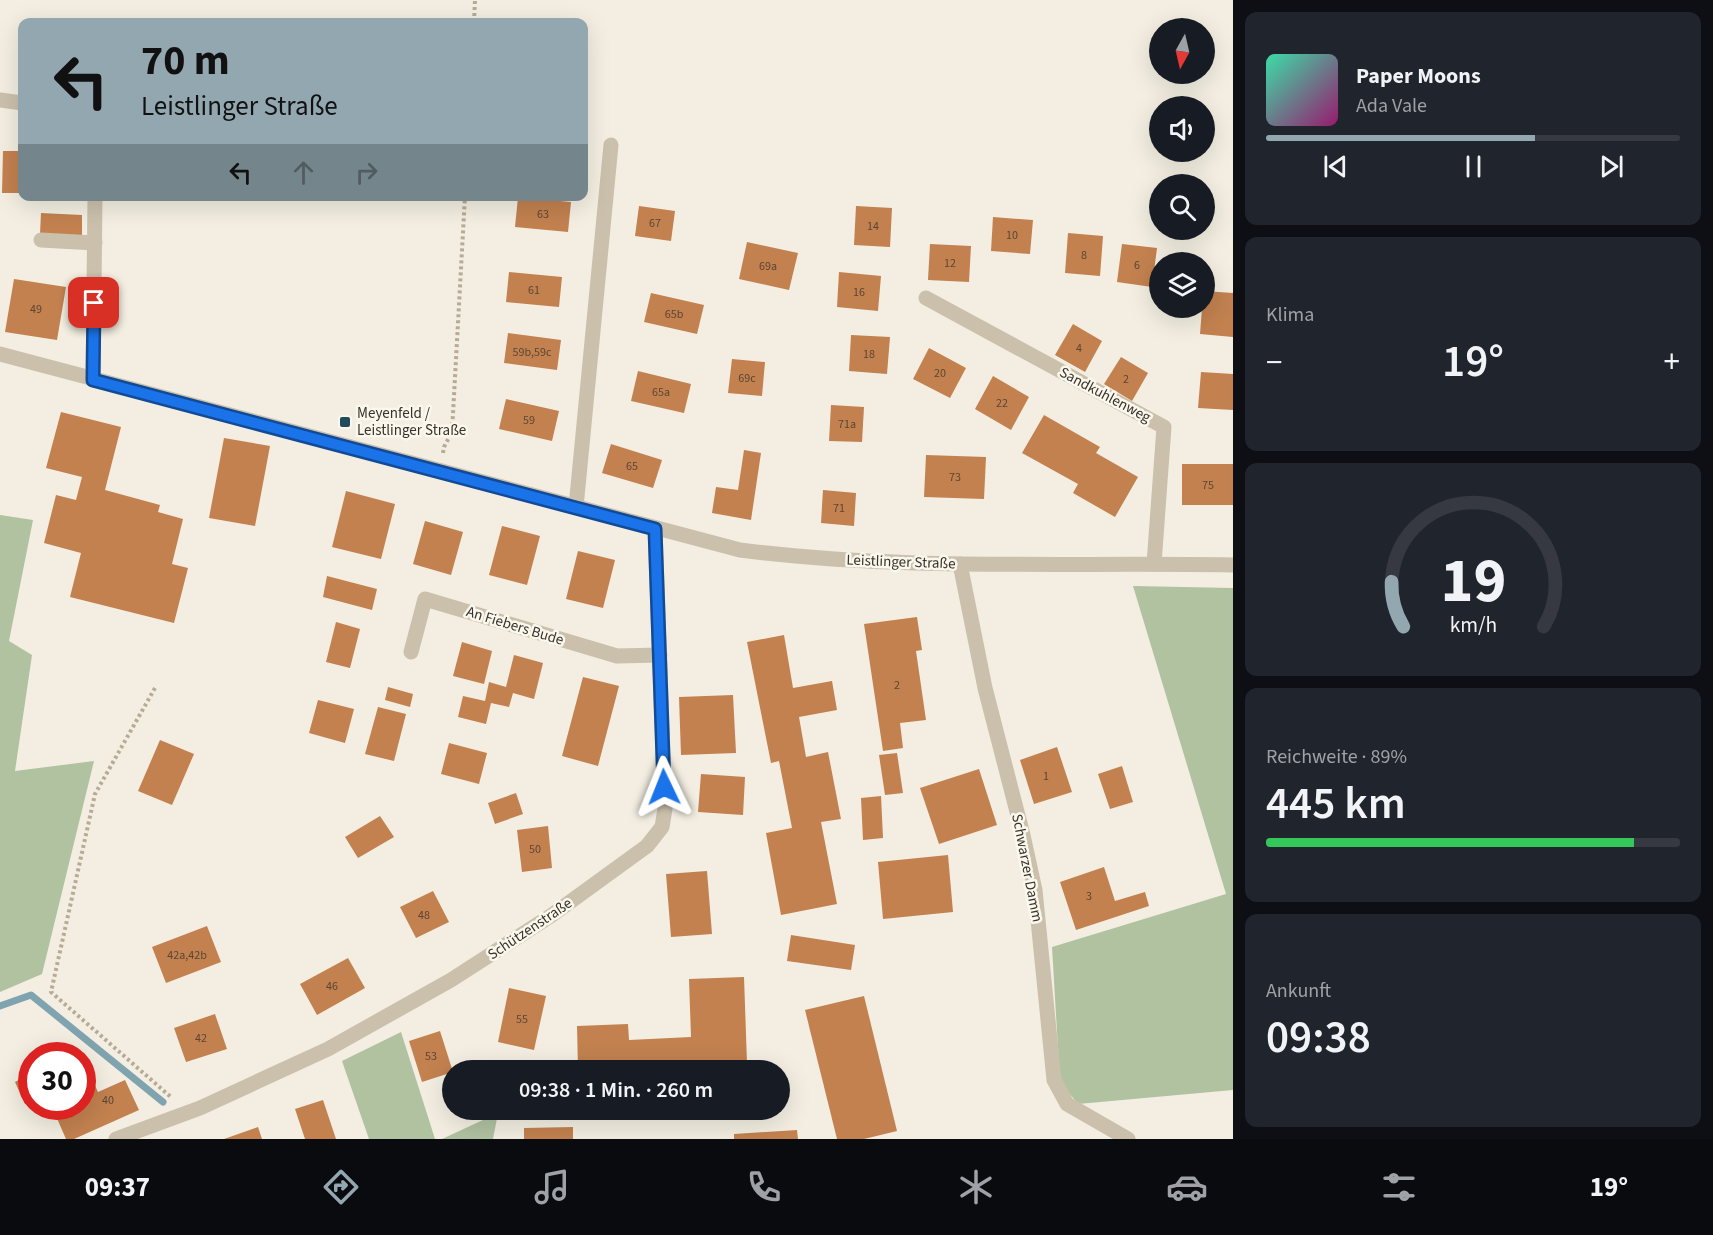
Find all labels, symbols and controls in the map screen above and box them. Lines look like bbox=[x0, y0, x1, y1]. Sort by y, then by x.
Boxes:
north arrow bbox=[1149, 18, 1215, 84]
map controls bbox=[1149, 18, 1215, 318]
text: 70 m bbox=[141, 31, 230, 91]
icon: left bbox=[42, 42, 120, 120]
text: Paper Moons bbox=[1356, 60, 1481, 92]
text: Leistlinger Straße bbox=[141, 87, 338, 126]
text: Ada Vale bbox=[1356, 92, 1427, 120]
button: sound bbox=[1149, 96, 1215, 162]
icon: previous bbox=[1319, 150, 1352, 183]
icon: pause bbox=[1457, 150, 1490, 183]
icon: next bbox=[1595, 150, 1628, 183]
icon: left bbox=[224, 156, 257, 189]
icon: ahead bbox=[287, 156, 320, 189]
icon: right bbox=[350, 156, 383, 189]
button: search bbox=[1149, 174, 1215, 240]
house number: 63 bbox=[537, 206, 549, 223]
house number: 67 bbox=[649, 215, 661, 232]
house number: 14 bbox=[867, 218, 879, 235]
house number: 10 bbox=[1006, 227, 1018, 244]
house number: 8 bbox=[1081, 247, 1087, 264]
button: layers bbox=[1149, 252, 1215, 318]
house number: 12 bbox=[944, 255, 956, 272]
house number: 6 bbox=[1134, 257, 1140, 274]
house number: 69a bbox=[759, 258, 777, 275]
pin bbox=[68, 277, 119, 328]
house number: 61 bbox=[528, 282, 540, 299]
house number: 16 bbox=[853, 284, 865, 301]
icon: arrive bbox=[77, 286, 110, 319]
house number: 49 bbox=[30, 301, 42, 318]
text: Klima bbox=[1266, 301, 1314, 329]
house number: 65b bbox=[665, 306, 684, 323]
text: 19° bbox=[1442, 330, 1504, 394]
text: − bbox=[1266, 339, 1282, 386]
text: + bbox=[1664, 339, 1680, 386]
house number: 4 bbox=[1076, 340, 1082, 357]
house number: 59b,59c bbox=[513, 344, 552, 361]
house number: 18 bbox=[863, 346, 875, 363]
street label: Sandkuhlenweg bbox=[1056, 362, 1155, 428]
house number: 20 bbox=[934, 365, 946, 382]
house number: 69c bbox=[738, 370, 756, 387]
house number: 2 bbox=[1123, 371, 1129, 388]
house number: 65a bbox=[652, 384, 670, 401]
house number: 22 bbox=[996, 395, 1008, 412]
place label: Meyenfeld / Leistlinger Straße bbox=[357, 403, 466, 441]
house number: 59 bbox=[523, 412, 535, 429]
marker: Meyenfeld / Leistlinger Straße bbox=[338, 415, 352, 429]
house number: 71a bbox=[838, 416, 856, 433]
house number: 65 bbox=[626, 458, 638, 475]
house number: 73 bbox=[949, 469, 961, 486]
house number: 75 bbox=[1202, 477, 1214, 494]
house number: 71 bbox=[833, 500, 845, 517]
text: 19 bbox=[1440, 537, 1506, 626]
street label: Leistlinger Straße bbox=[846, 550, 956, 574]
street label: An Fiebers Bude bbox=[464, 601, 566, 651]
text: km/h bbox=[1449, 610, 1497, 641]
house number: 2 bbox=[894, 677, 900, 694]
text: Reichweite · 89% bbox=[1266, 743, 1407, 771]
position arrow bbox=[632, 755, 696, 819]
house number: 1 bbox=[1043, 768, 1049, 785]
text: 445 km bbox=[1266, 772, 1406, 836]
street label: Schwarzer Damm bbox=[1006, 812, 1048, 924]
house number: 50 bbox=[529, 841, 541, 858]
house number: 3 bbox=[1086, 888, 1092, 905]
street label: Schützenstraße bbox=[484, 893, 576, 965]
house number: 48 bbox=[418, 907, 430, 924]
house number: 42a,42b bbox=[167, 947, 207, 964]
text: Ankunft bbox=[1266, 977, 1331, 1005]
house number: 46 bbox=[326, 978, 338, 995]
text: 09:38 bbox=[1266, 1006, 1371, 1070]
house number: 55 bbox=[516, 1011, 528, 1028]
house number: 42 bbox=[195, 1030, 207, 1047]
speed limit sign: 30 bbox=[18, 1042, 96, 1120]
house number: 53 bbox=[425, 1048, 437, 1065]
text: 09:38 · 1 Min. · 260 m bbox=[519, 1074, 713, 1106]
house number: 40 bbox=[102, 1092, 114, 1109]
icon: directions bbox=[320, 1166, 362, 1208]
icon: music bbox=[531, 1166, 573, 1208]
icon: phone bbox=[743, 1166, 785, 1208]
icon: climate bbox=[955, 1166, 997, 1208]
icon: car bbox=[1166, 1166, 1208, 1208]
icon: filters bbox=[1378, 1166, 1420, 1208]
text: 09:37 bbox=[85, 1168, 150, 1207]
text: 19° bbox=[1590, 1168, 1628, 1207]

